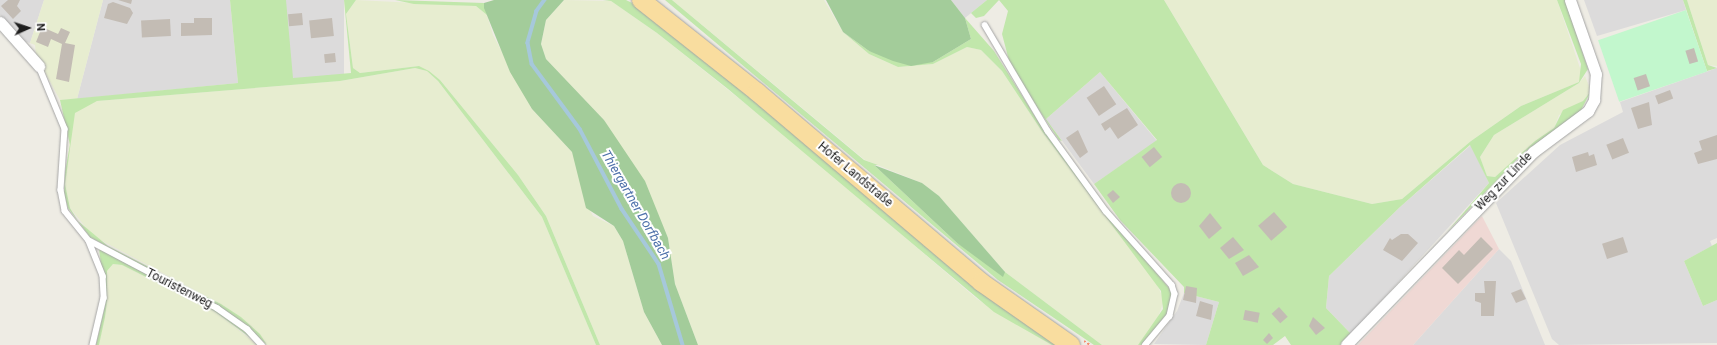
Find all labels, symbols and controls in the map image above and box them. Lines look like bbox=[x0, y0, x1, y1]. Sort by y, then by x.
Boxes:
north arrow bbox=[8, 8, 48, 48]
text: N bbox=[34, 23, 47, 32]
street label: Hofer Landstraße bbox=[815, 140, 895, 210]
water label: Thiergartner Dorfbach bbox=[597, 147, 673, 263]
street label: Weg zur Linde bbox=[1473, 150, 1535, 214]
street label: Touristenweg bbox=[144, 266, 214, 312]

